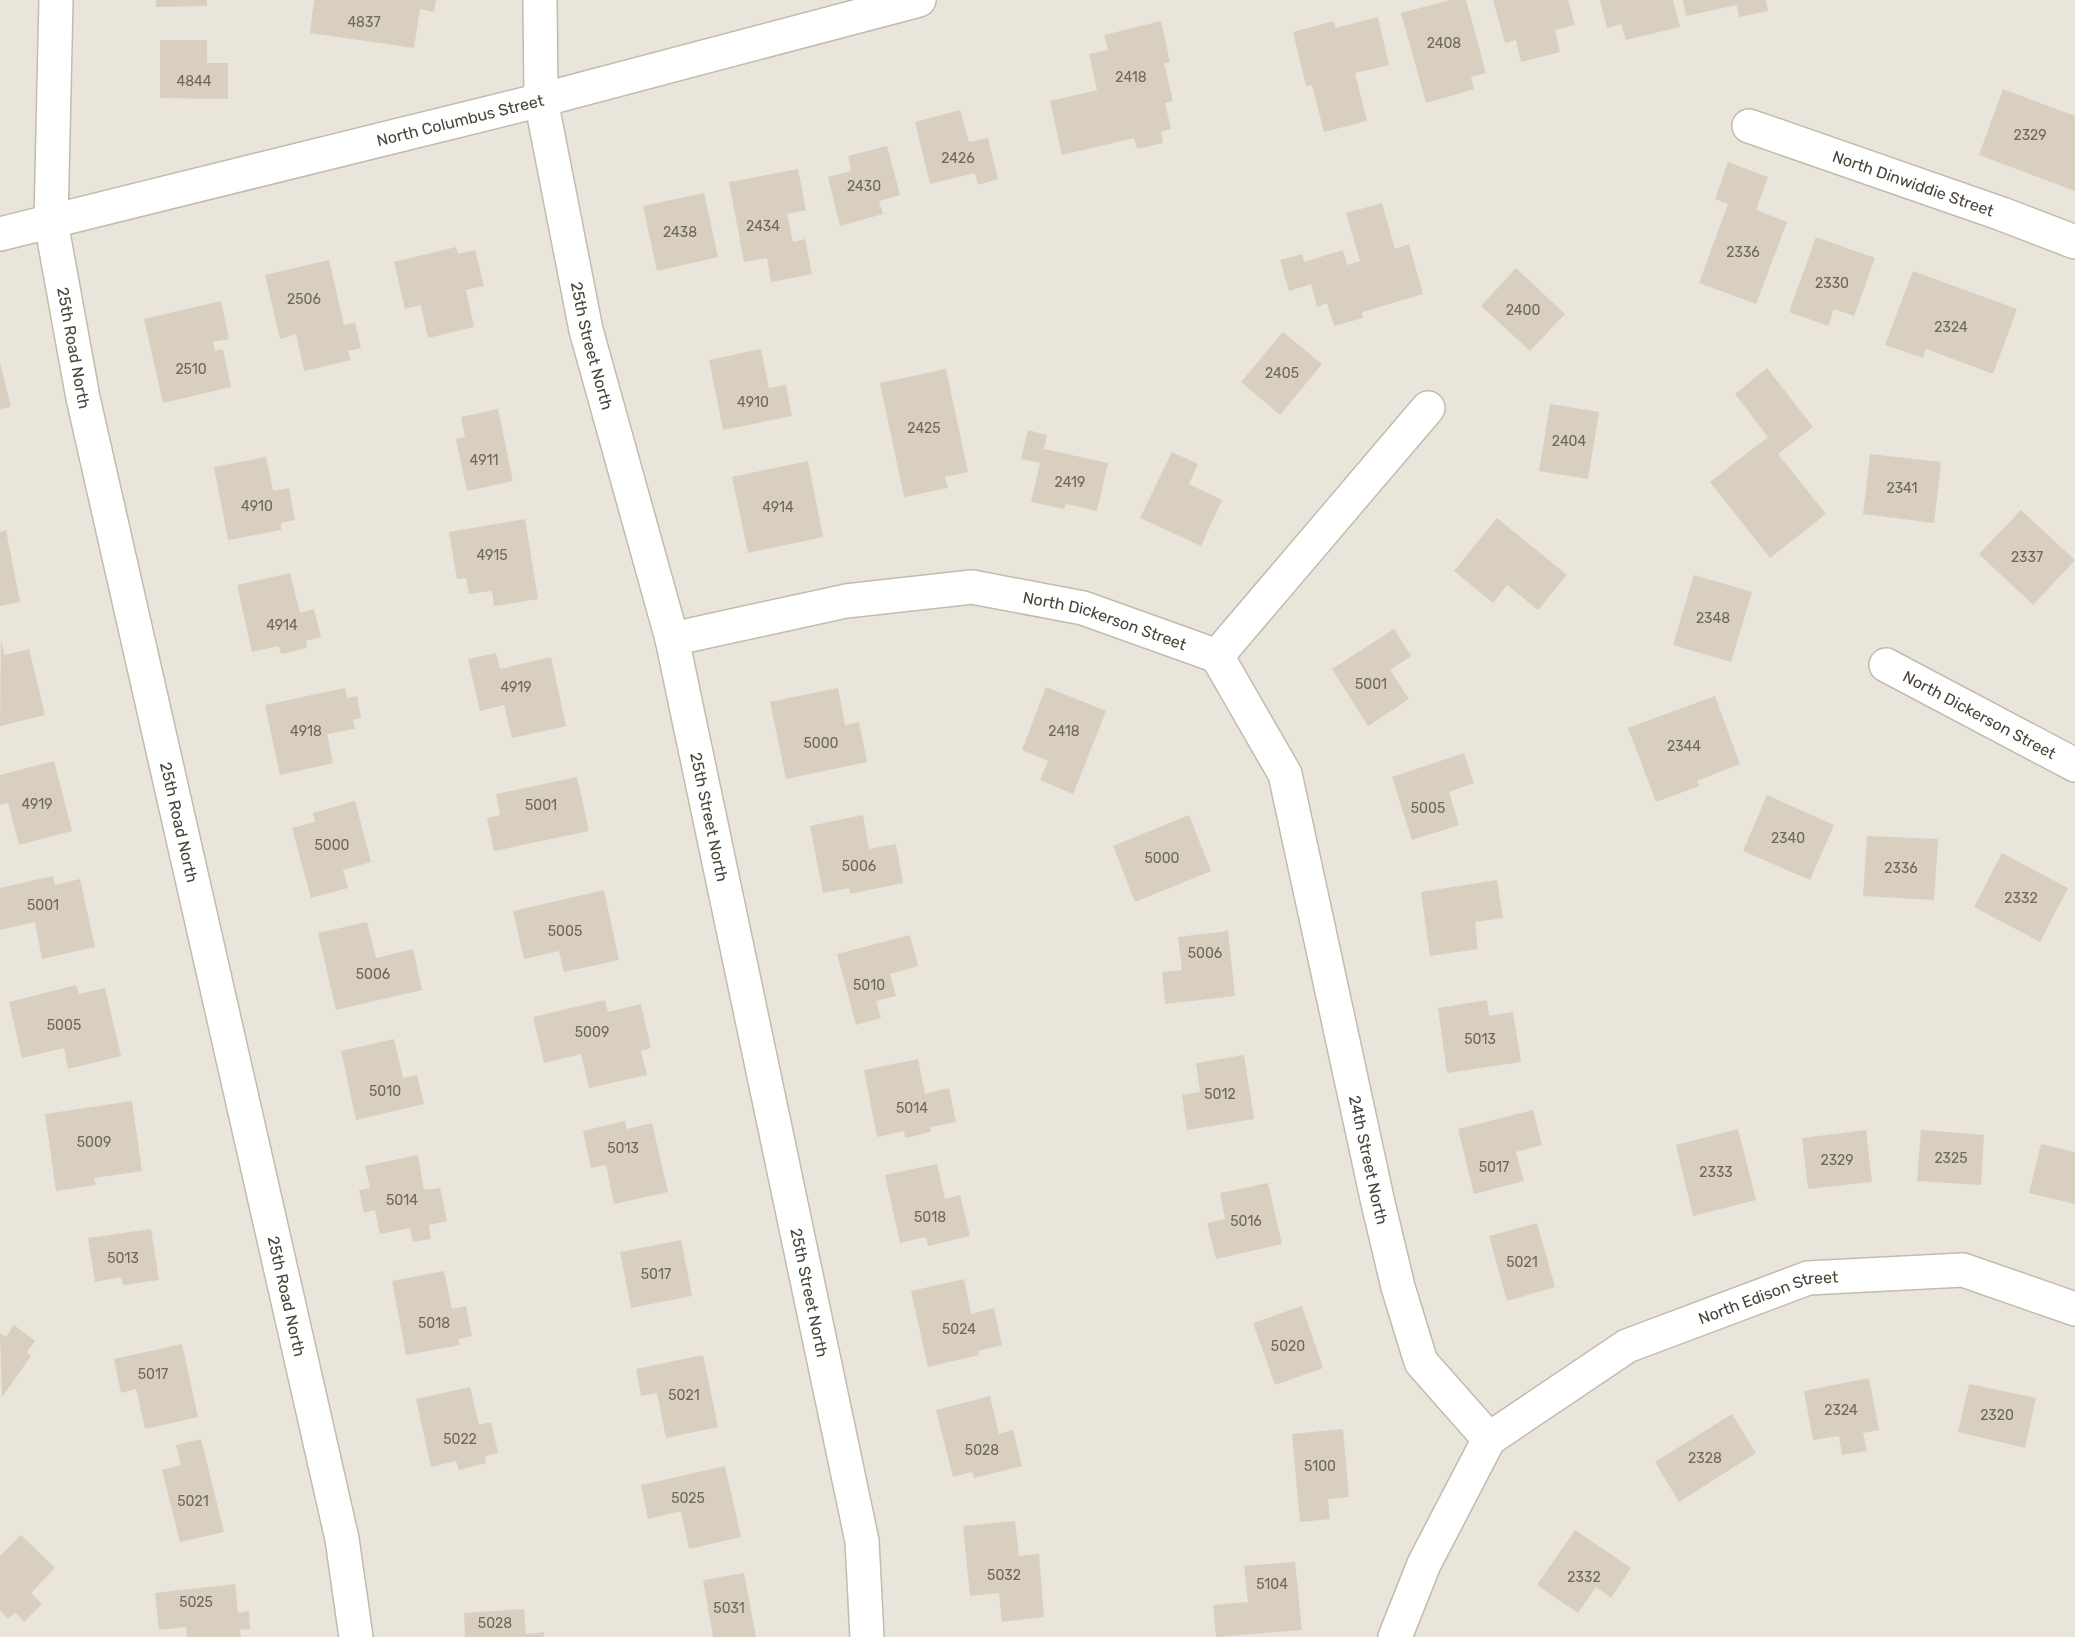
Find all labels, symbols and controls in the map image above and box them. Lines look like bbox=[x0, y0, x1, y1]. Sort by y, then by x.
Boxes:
house number: 4837 bbox=[347, 14, 381, 31]
house number: 2408 bbox=[1427, 35, 1461, 52]
house number: 2418 bbox=[1115, 69, 1147, 86]
house number: 4844 bbox=[177, 73, 212, 90]
street label: North Columbus Street bbox=[375, 90, 546, 150]
house number: 2329 bbox=[2013, 127, 2047, 144]
street label: North Dinwiddie Street bbox=[1830, 146, 1997, 220]
house number: 2426 bbox=[941, 150, 975, 167]
house number: 2430 bbox=[847, 178, 881, 195]
house number: 2434 bbox=[746, 218, 780, 235]
house number: 2438 bbox=[663, 224, 697, 241]
house number: 2336 bbox=[1726, 244, 1760, 261]
house number: 2330 bbox=[1815, 275, 1849, 292]
street label: 25th Street North bbox=[567, 280, 617, 412]
street label: 25th Road North bbox=[54, 286, 95, 410]
house number: 2506 bbox=[287, 291, 321, 308]
house number: 2400 bbox=[1506, 302, 1540, 319]
house number: 2324 bbox=[1934, 319, 1968, 336]
house number: 2510 bbox=[175, 361, 207, 378]
house number: 2405 bbox=[1265, 365, 1299, 382]
house number: 4910 bbox=[737, 394, 769, 411]
house number: 2425 bbox=[907, 420, 941, 437]
house number: 2404 bbox=[1552, 433, 1586, 450]
house number: 4911 bbox=[470, 452, 498, 469]
house number: 2419 bbox=[1055, 474, 1085, 491]
house number: 2341 bbox=[1886, 480, 1918, 497]
house number: 4910 bbox=[241, 498, 273, 515]
house number: 4914 bbox=[762, 499, 794, 516]
house number: 4915 bbox=[476, 547, 508, 564]
house number: 2337 bbox=[2011, 549, 2043, 566]
street label: North Dickerson Street bbox=[1021, 587, 1189, 654]
house number: 2348 bbox=[1696, 610, 1730, 627]
house number: 4914 bbox=[266, 617, 298, 634]
street label: North Dickerson Street bbox=[1900, 666, 2059, 763]
house number: 5001 bbox=[1355, 676, 1387, 693]
house number: 4919 bbox=[500, 679, 532, 696]
house number: 4918 bbox=[290, 723, 322, 740]
house number: 2418 bbox=[1048, 723, 1080, 740]
house number: 5000 bbox=[804, 735, 839, 752]
house number: 2344 bbox=[1667, 738, 1701, 755]
street label: 25th Street North bbox=[687, 751, 732, 883]
street label: 25th Road North bbox=[156, 760, 202, 884]
house number: 4919 bbox=[21, 796, 53, 813]
house number: 5001 bbox=[525, 797, 557, 814]
house number: 5005 bbox=[1411, 800, 1445, 817]
house number: 2340 bbox=[1771, 830, 1805, 847]
house number: 5000 bbox=[315, 837, 350, 854]
house number: 5000 bbox=[1145, 850, 1180, 867]
house number: 5006 bbox=[842, 858, 876, 875]
house number: 2336 bbox=[1884, 860, 1918, 877]
house number: 2332 bbox=[2004, 890, 2038, 907]
house number: 5001 bbox=[27, 897, 59, 914]
house number: 5005 bbox=[548, 923, 582, 940]
house number: 5006 bbox=[1188, 945, 1222, 962]
house number: 5006 bbox=[356, 966, 390, 983]
house number: 5010 bbox=[853, 977, 885, 994]
house number: 5005 bbox=[47, 1017, 81, 1034]
house number: 5009 bbox=[575, 1024, 609, 1041]
house number: 5013 bbox=[1464, 1031, 1496, 1048]
house number: 5010 bbox=[369, 1083, 401, 1100]
house number: 5012 bbox=[1204, 1086, 1236, 1103]
street label: 24th Street North bbox=[1345, 1093, 1392, 1226]
house number: 5014 bbox=[896, 1100, 928, 1117]
house number: 5009 bbox=[77, 1134, 111, 1151]
house number: 5013 bbox=[607, 1140, 639, 1157]
house number: 2325 bbox=[1934, 1150, 1968, 1167]
house number: 2329 bbox=[1820, 1152, 1854, 1169]
house number: 5017 bbox=[1479, 1159, 1509, 1176]
house number: 2333 bbox=[1699, 1164, 1733, 1181]
house number: 5014 bbox=[386, 1192, 418, 1209]
house number: 5018 bbox=[914, 1209, 946, 1226]
house number: 5016 bbox=[1230, 1213, 1262, 1230]
street label: 25th Street North bbox=[787, 1226, 833, 1359]
street label: 25th Road North bbox=[264, 1234, 310, 1358]
house number: 5013 bbox=[107, 1250, 139, 1267]
house number: 5021 bbox=[1506, 1254, 1538, 1271]
house number: 5017 bbox=[641, 1266, 671, 1283]
street label: North Edison Street bbox=[1696, 1267, 1839, 1328]
house number: 5018 bbox=[418, 1315, 450, 1332]
house number: 5024 bbox=[942, 1321, 976, 1338]
house number: 5020 bbox=[1271, 1338, 1305, 1355]
house number: 5017 bbox=[138, 1366, 168, 1383]
house number: 5021 bbox=[668, 1387, 700, 1404]
house number: 2324 bbox=[1824, 1402, 1858, 1419]
house number: 2320 bbox=[1980, 1407, 2014, 1424]
house number: 5022 bbox=[443, 1431, 477, 1448]
house number: 5028 bbox=[965, 1442, 999, 1459]
house number: 2328 bbox=[1688, 1450, 1722, 1467]
house number: 5100 bbox=[1304, 1458, 1336, 1475]
house number: 5025 bbox=[671, 1490, 705, 1507]
house number: 5021 bbox=[177, 1493, 209, 1510]
house number: 5032 bbox=[987, 1567, 1021, 1584]
house number: 2332 bbox=[1567, 1569, 1601, 1586]
house number: 5104 bbox=[1256, 1576, 1288, 1593]
house number: 5025 bbox=[179, 1594, 213, 1611]
house number: 5031 bbox=[713, 1600, 745, 1617]
house number: 5028 bbox=[478, 1615, 512, 1632]

